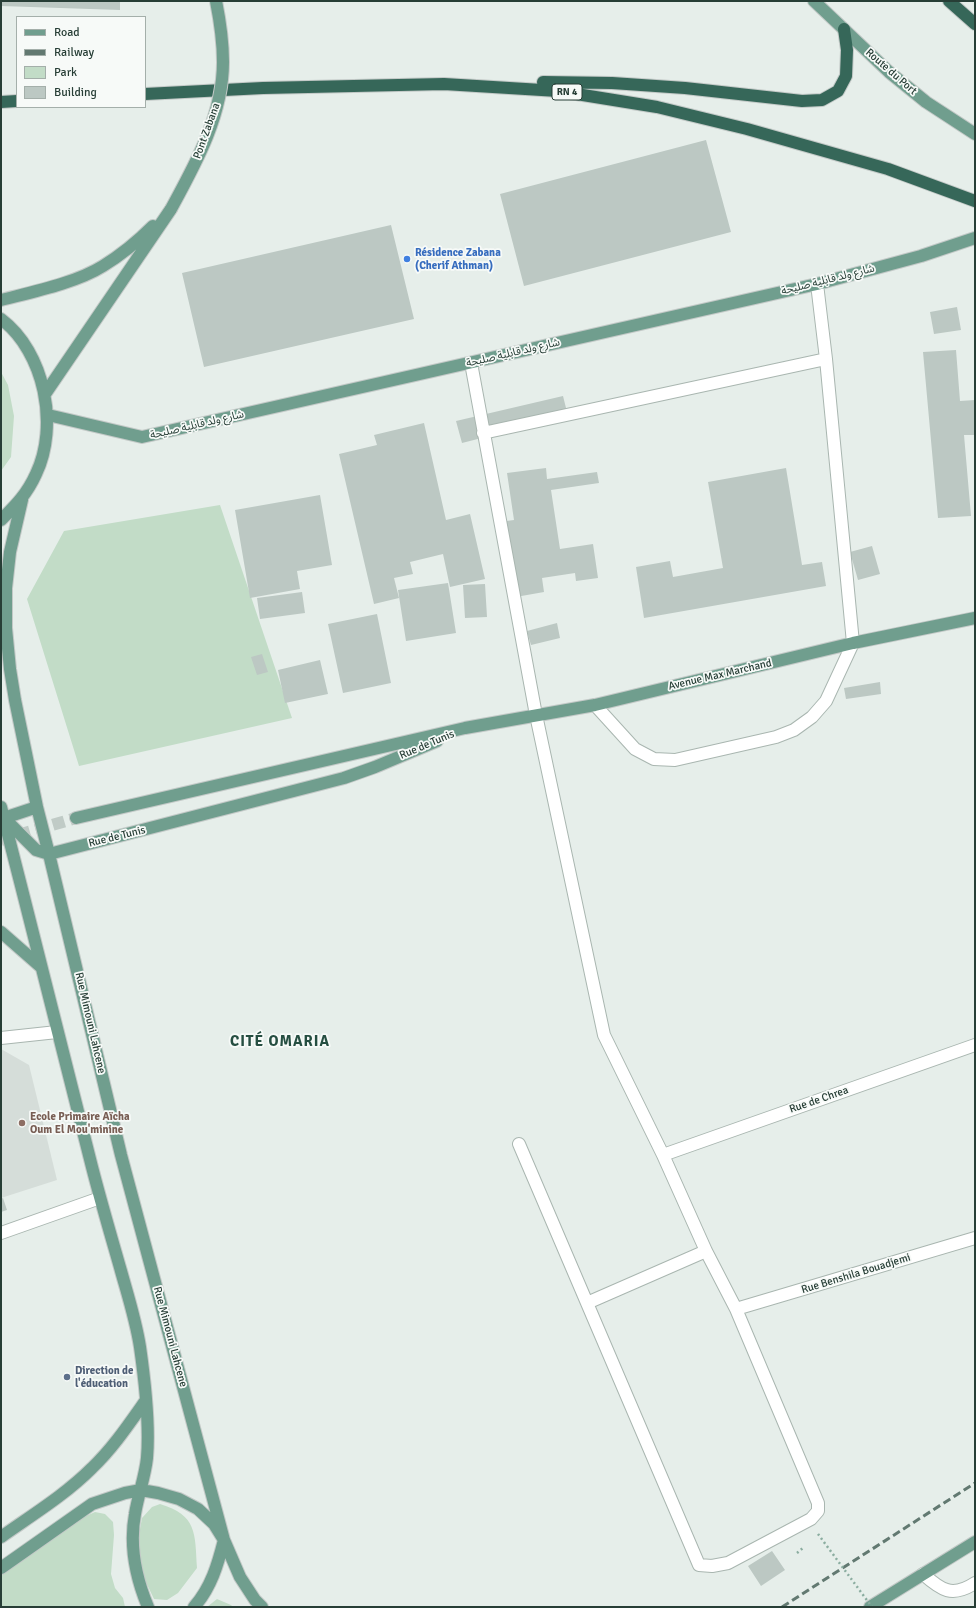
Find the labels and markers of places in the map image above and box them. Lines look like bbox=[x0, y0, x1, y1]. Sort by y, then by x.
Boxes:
place label: Résidence Zabana (Cherif Athman) bbox=[415, 246, 501, 272]
marker: Résidence Zabana (Cherif Athman) bbox=[402, 254, 412, 264]
place label: Ecole Primaire Aïcha Oum El Mou'minine bbox=[30, 1110, 130, 1136]
marker: Ecole Primaire Aïcha Oum El Mou'minine bbox=[17, 1118, 27, 1128]
place label: Direction de l'éducation bbox=[75, 1364, 133, 1390]
marker: Direction de l'éducation bbox=[62, 1372, 72, 1382]

